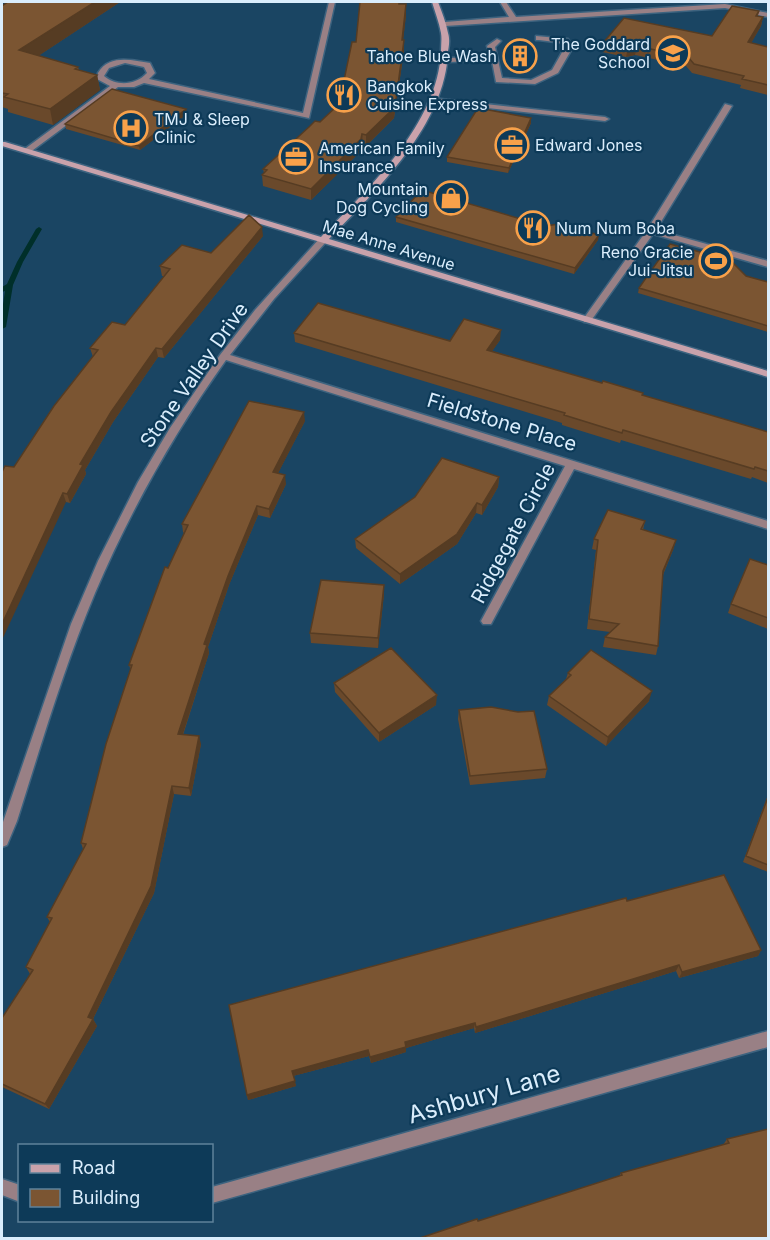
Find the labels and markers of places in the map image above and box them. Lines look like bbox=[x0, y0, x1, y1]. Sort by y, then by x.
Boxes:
place label: The Goddard School bbox=[551, 34, 650, 72]
school or university icon: The Goddard School bbox=[655, 35, 691, 71]
building icon: Tahoe Blue Wash bbox=[502, 38, 538, 74]
place label: Tahoe Blue Wash bbox=[367, 46, 497, 66]
place label: Bangkok Cuisine Express bbox=[367, 76, 488, 114]
restaurant icon: Bangkok Cuisine Express bbox=[326, 77, 362, 113]
place label: TMJ & Sleep Clinic bbox=[154, 109, 250, 147]
hospital icon: TMJ & Sleep Clinic bbox=[113, 110, 149, 146]
office icon: Edward Jones bbox=[494, 127, 530, 163]
place label: Edward Jones bbox=[535, 135, 643, 155]
place label: American Family Insurance bbox=[319, 138, 445, 176]
office icon: American Family Insurance bbox=[278, 139, 314, 175]
place label: Mountain Dog Cycling bbox=[336, 179, 428, 217]
shop icon: Mountain Dog Cycling bbox=[433, 180, 469, 216]
restaurant icon: Num Num Boba bbox=[515, 210, 551, 246]
place label: Num Num Boba bbox=[556, 218, 675, 238]
place label: Reno Gracie Jui-Jitsu bbox=[601, 242, 693, 280]
sports icon: Reno Gracie Jui-Jitsu bbox=[698, 243, 734, 279]

